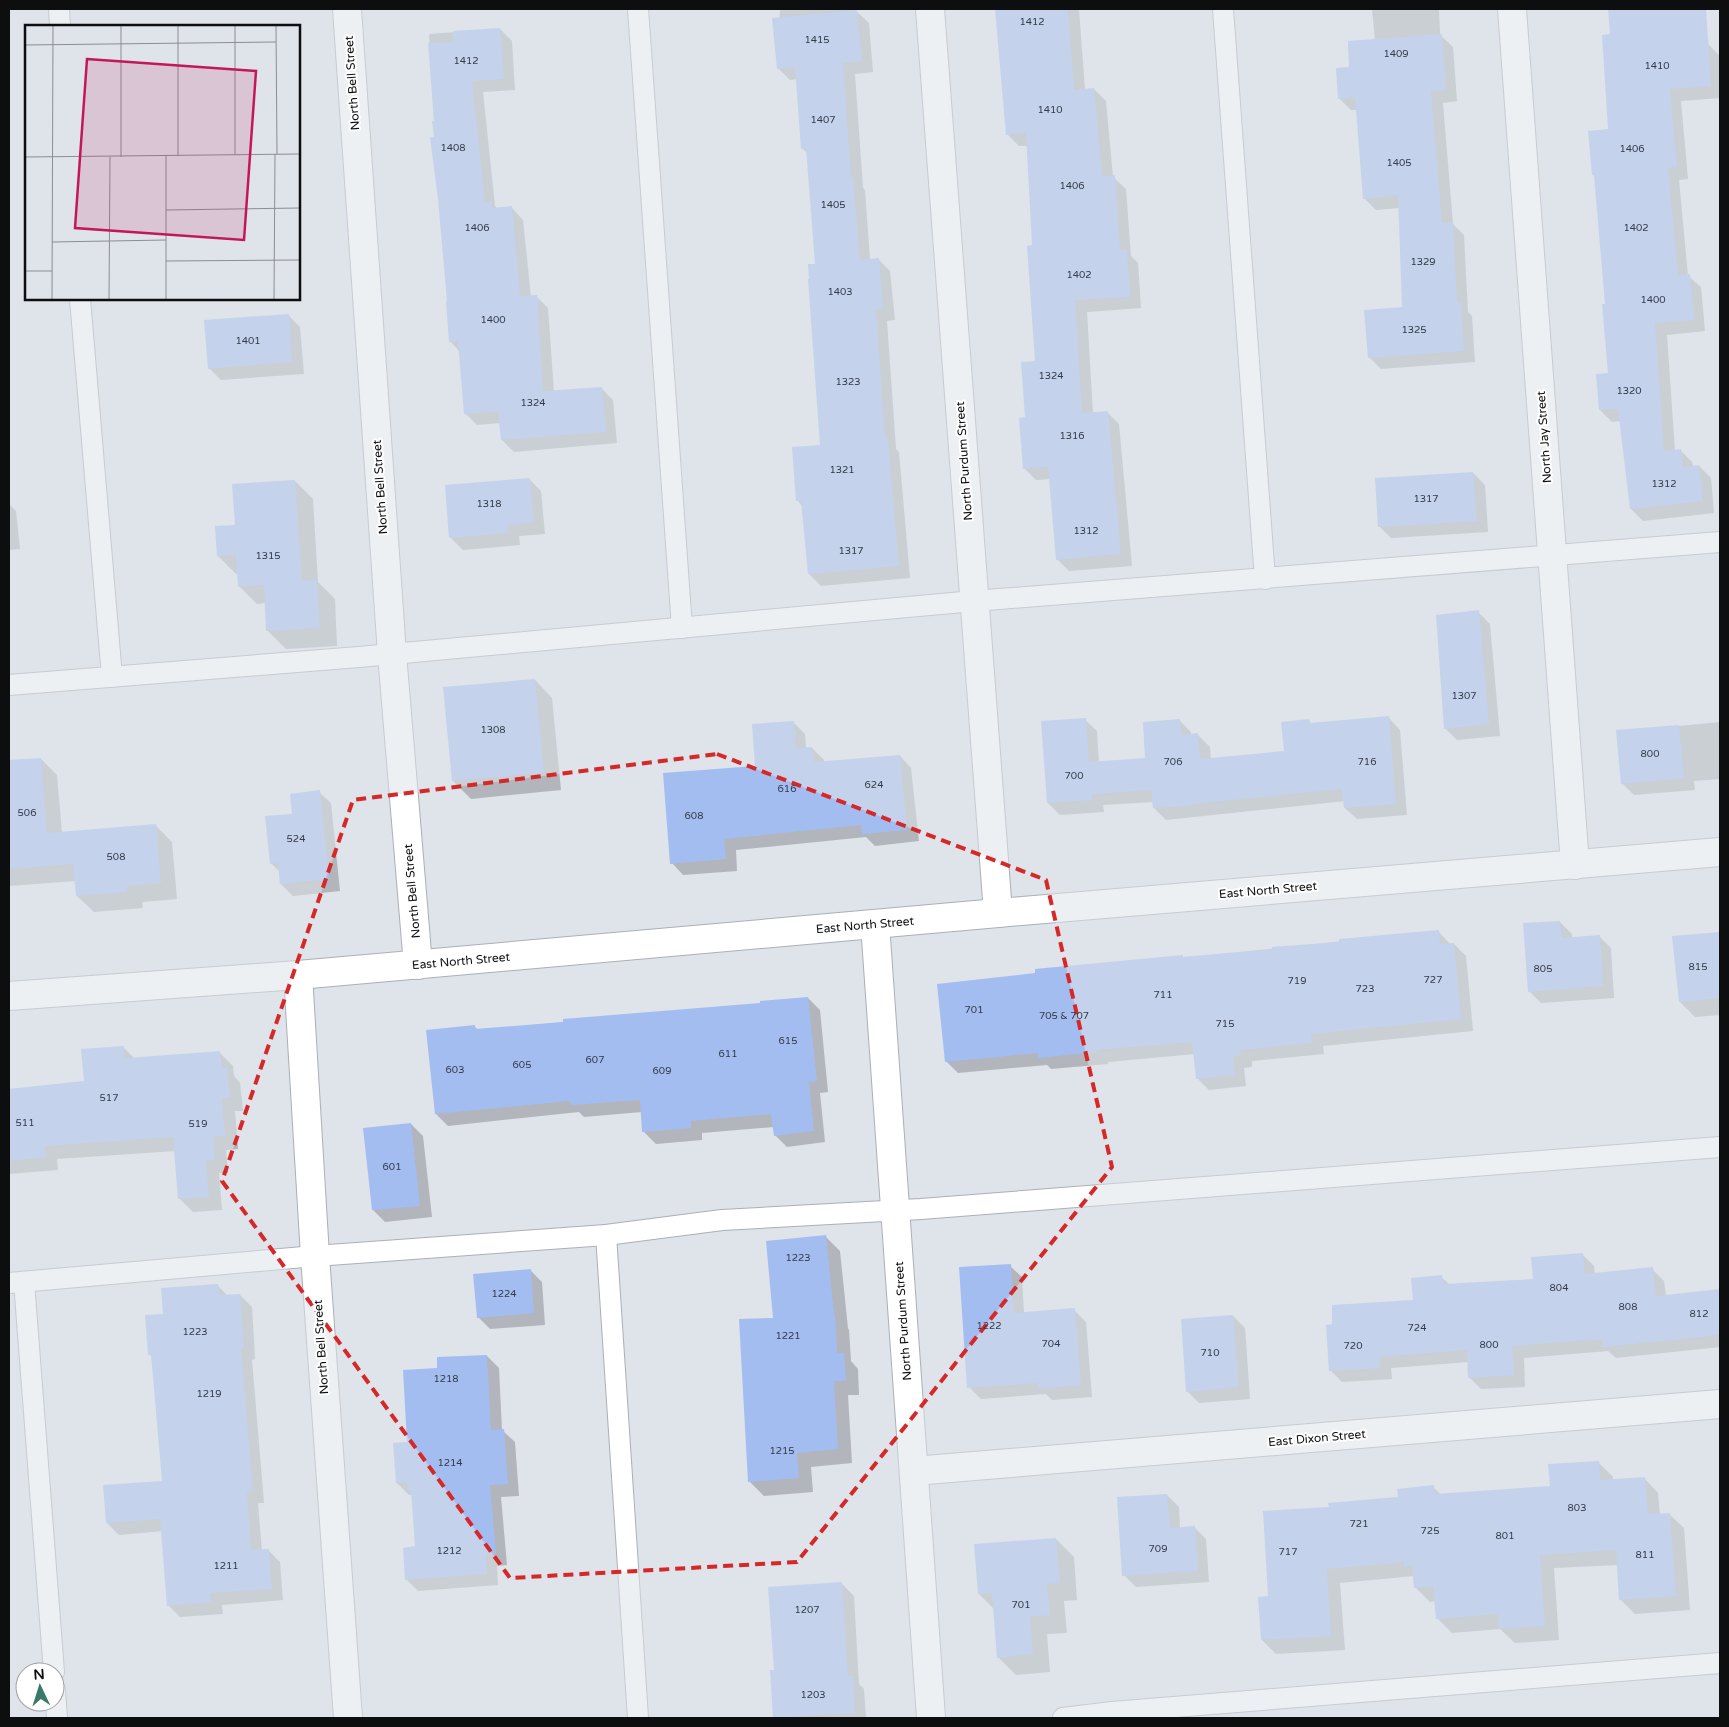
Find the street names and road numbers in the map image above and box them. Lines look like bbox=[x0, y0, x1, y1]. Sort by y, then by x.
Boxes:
street label: North Bell Street bbox=[342, 35, 362, 131]
street label: North Jay Street bbox=[1534, 390, 1554, 484]
street label: North Purdum Street bbox=[953, 401, 975, 521]
street label: North Bell Street bbox=[370, 439, 390, 535]
street label: North Bell Street bbox=[401, 843, 423, 939]
street label: East North Street bbox=[1218, 879, 1318, 901]
street label: East North Street bbox=[815, 914, 915, 936]
street label: East North Street bbox=[411, 950, 511, 972]
street label: North Purdum Street bbox=[892, 1261, 914, 1381]
street label: North Bell Street bbox=[311, 1299, 331, 1395]
street label: East Dixon Street bbox=[1268, 1427, 1367, 1449]

